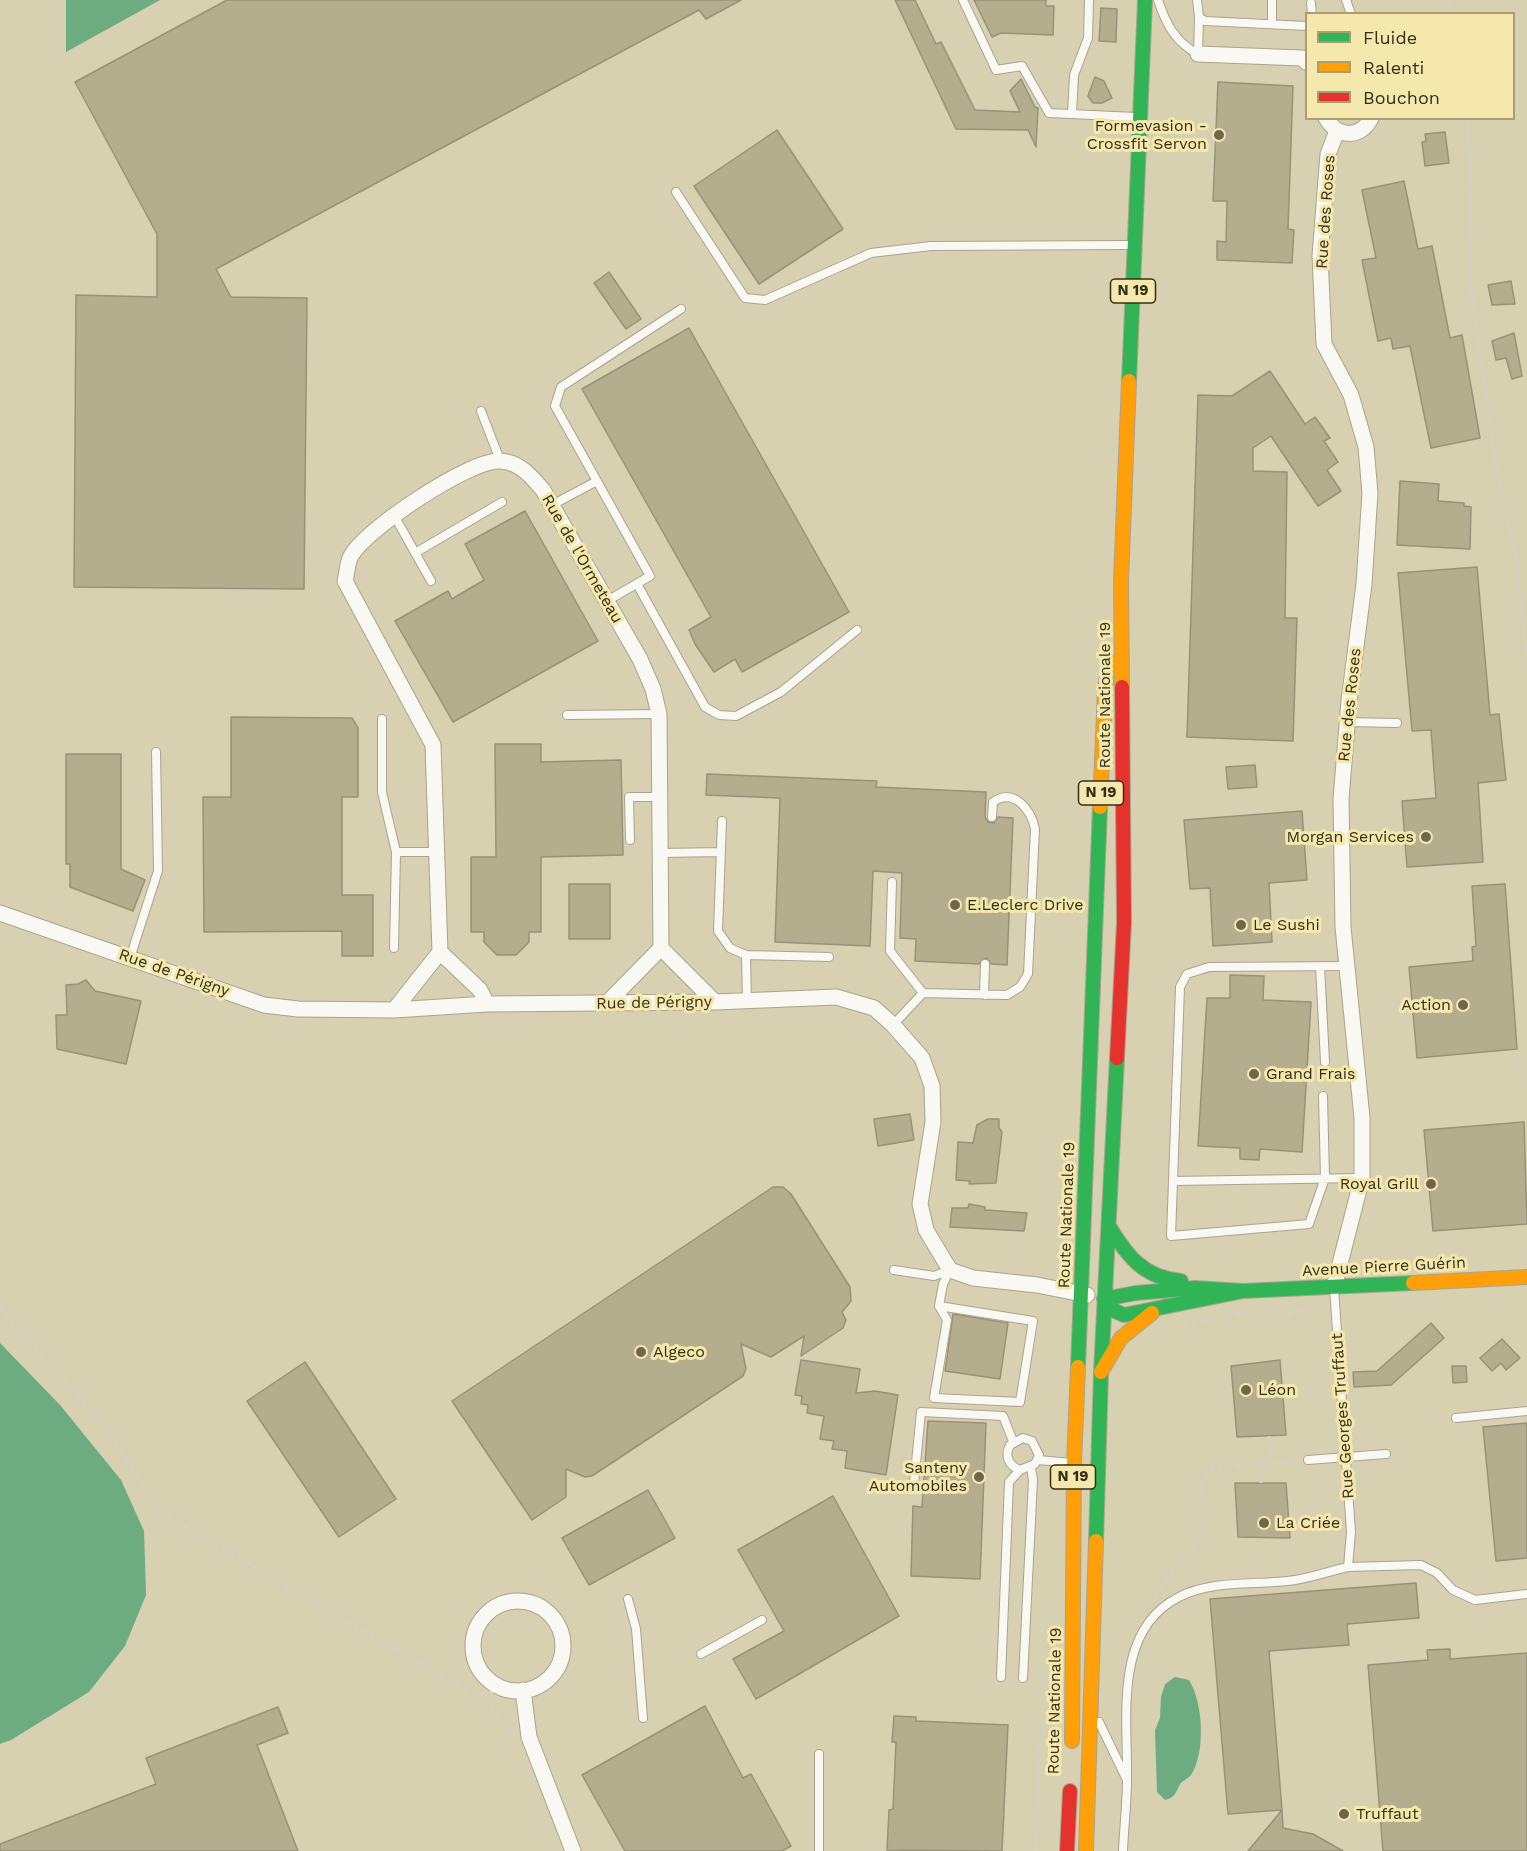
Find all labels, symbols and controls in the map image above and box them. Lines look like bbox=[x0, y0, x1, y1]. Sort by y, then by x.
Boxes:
legend bbox=[1305, 12, 1515, 120]
text: Fluide bbox=[1363, 27, 1417, 48]
text: Ralenti bbox=[1363, 57, 1424, 78]
text: Bouchon bbox=[1363, 87, 1440, 108]
place label: Formevasion - Crossfit Servon bbox=[1087, 116, 1207, 154]
marker: Formevasion - Crossfit Servon bbox=[1212, 128, 1226, 142]
street label: Rue des Roses bbox=[1312, 154, 1340, 270]
road number: N 19 bbox=[1110, 279, 1156, 303]
street label: Rue de l'Ormeteau bbox=[537, 491, 627, 627]
street label: Route Nationale 19 bbox=[1095, 622, 1115, 768]
street label: Rue des Roses bbox=[1334, 647, 1366, 763]
road number: N 19 bbox=[1078, 781, 1124, 805]
place label: Morgan Services bbox=[1287, 827, 1414, 847]
marker: Morgan Services bbox=[1419, 830, 1433, 844]
place label: E.Leclerc Drive bbox=[967, 895, 1084, 915]
marker: E.Leclerc Drive bbox=[948, 898, 962, 912]
place label: Le Sushi bbox=[1253, 915, 1320, 935]
marker: Le Sushi bbox=[1234, 918, 1248, 932]
street label: Rue de Périgny bbox=[116, 945, 232, 1001]
street label: Rue de Périgny bbox=[596, 992, 712, 1014]
place label: Action bbox=[1401, 995, 1451, 1015]
marker: Action bbox=[1456, 998, 1470, 1012]
place label: Grand Frais bbox=[1266, 1064, 1355, 1084]
marker: Grand Frais bbox=[1247, 1067, 1261, 1081]
street label: Route Nationale 19 bbox=[1055, 1141, 1079, 1289]
place label: Royal Grill bbox=[1340, 1174, 1419, 1194]
marker: Royal Grill bbox=[1424, 1177, 1438, 1191]
street label: Avenue Pierre Guérin bbox=[1302, 1253, 1466, 1281]
street label: Rue Georges Truffaut bbox=[1328, 1333, 1358, 1499]
place label: Algeco bbox=[653, 1342, 705, 1362]
marker: Algeco bbox=[634, 1345, 648, 1359]
place label: Léon bbox=[1258, 1380, 1296, 1400]
marker: Léon bbox=[1239, 1383, 1253, 1397]
place label: Santeny Automobiles bbox=[869, 1458, 967, 1496]
road number: N 19 bbox=[1050, 1465, 1096, 1489]
marker: Santeny Automobiles bbox=[972, 1470, 986, 1484]
place label: La Criée bbox=[1276, 1513, 1340, 1533]
marker: La Criée bbox=[1257, 1516, 1271, 1530]
street label: Route Nationale 19 bbox=[1044, 1627, 1066, 1775]
place label: Truffaut bbox=[1356, 1804, 1419, 1824]
marker: Truffaut bbox=[1337, 1807, 1351, 1821]

